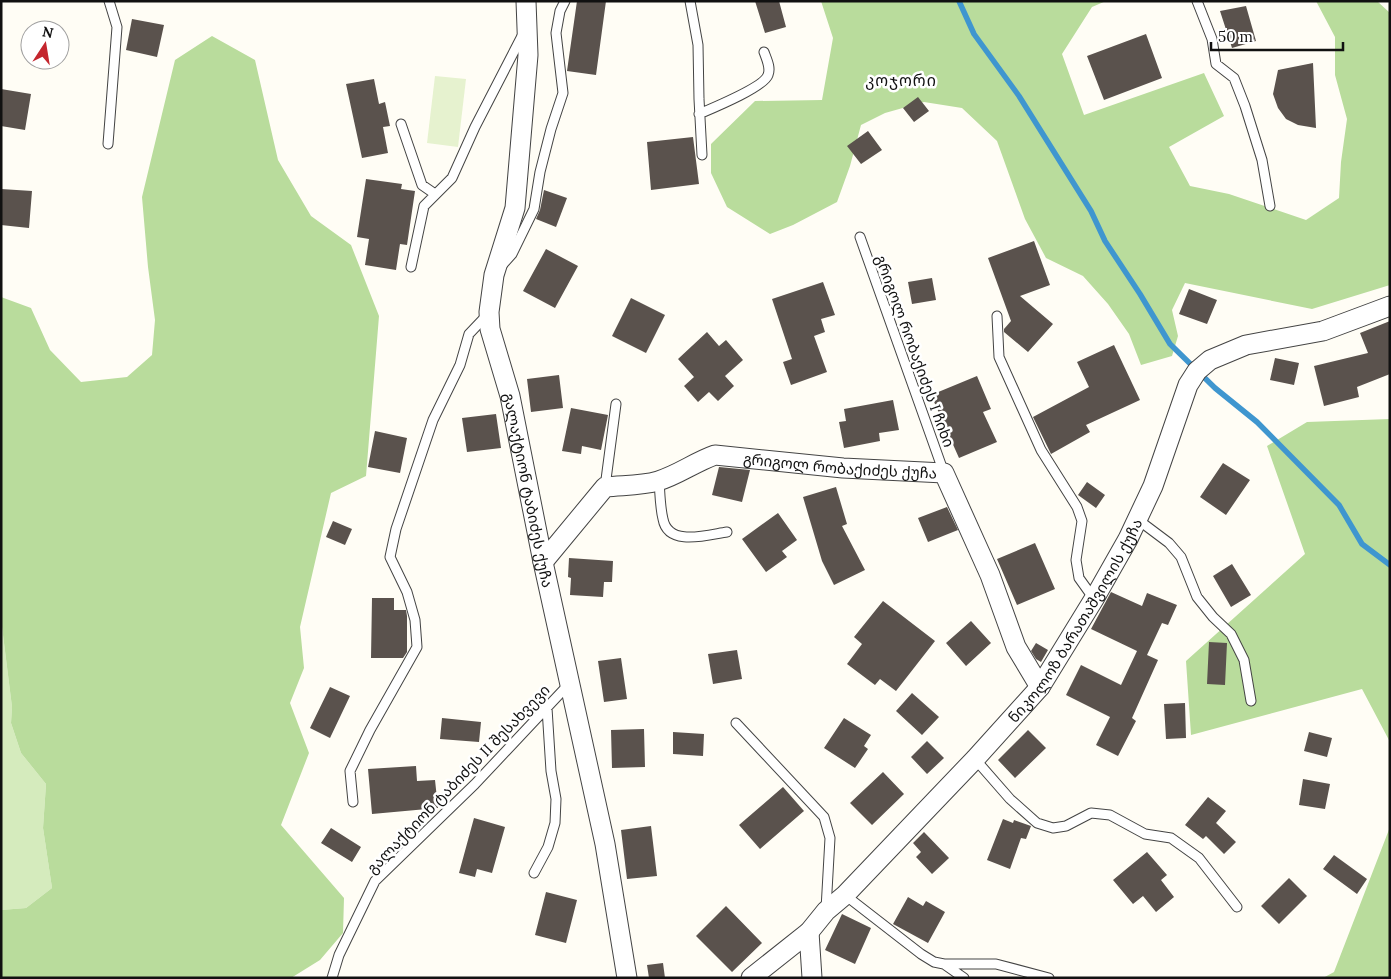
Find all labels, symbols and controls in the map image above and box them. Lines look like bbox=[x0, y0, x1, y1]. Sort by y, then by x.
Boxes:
north arrow bbox=[20, 20, 70, 70]
scale bar bbox=[1211, 20, 1344, 52]
text: N bbox=[41, 22, 55, 42]
text: 50 m bbox=[1218, 27, 1253, 46]
district label: კოჯორი bbox=[865, 70, 937, 90]
street label: გრიგოლ რობაქიძეს I ჩიხი bbox=[871, 252, 959, 450]
street label: გალაქტიონ ტაბიძეს ქუჩა bbox=[500, 391, 558, 589]
street label: გრიგოლ რობაქიძეს ქუჩა bbox=[742, 448, 937, 482]
street label: ნიკოლოზ ბარათაშვილის ქუჩა bbox=[1003, 515, 1146, 726]
street label: გალაქტიონ ტაბიძეს II შესახვევი bbox=[362, 681, 554, 877]

